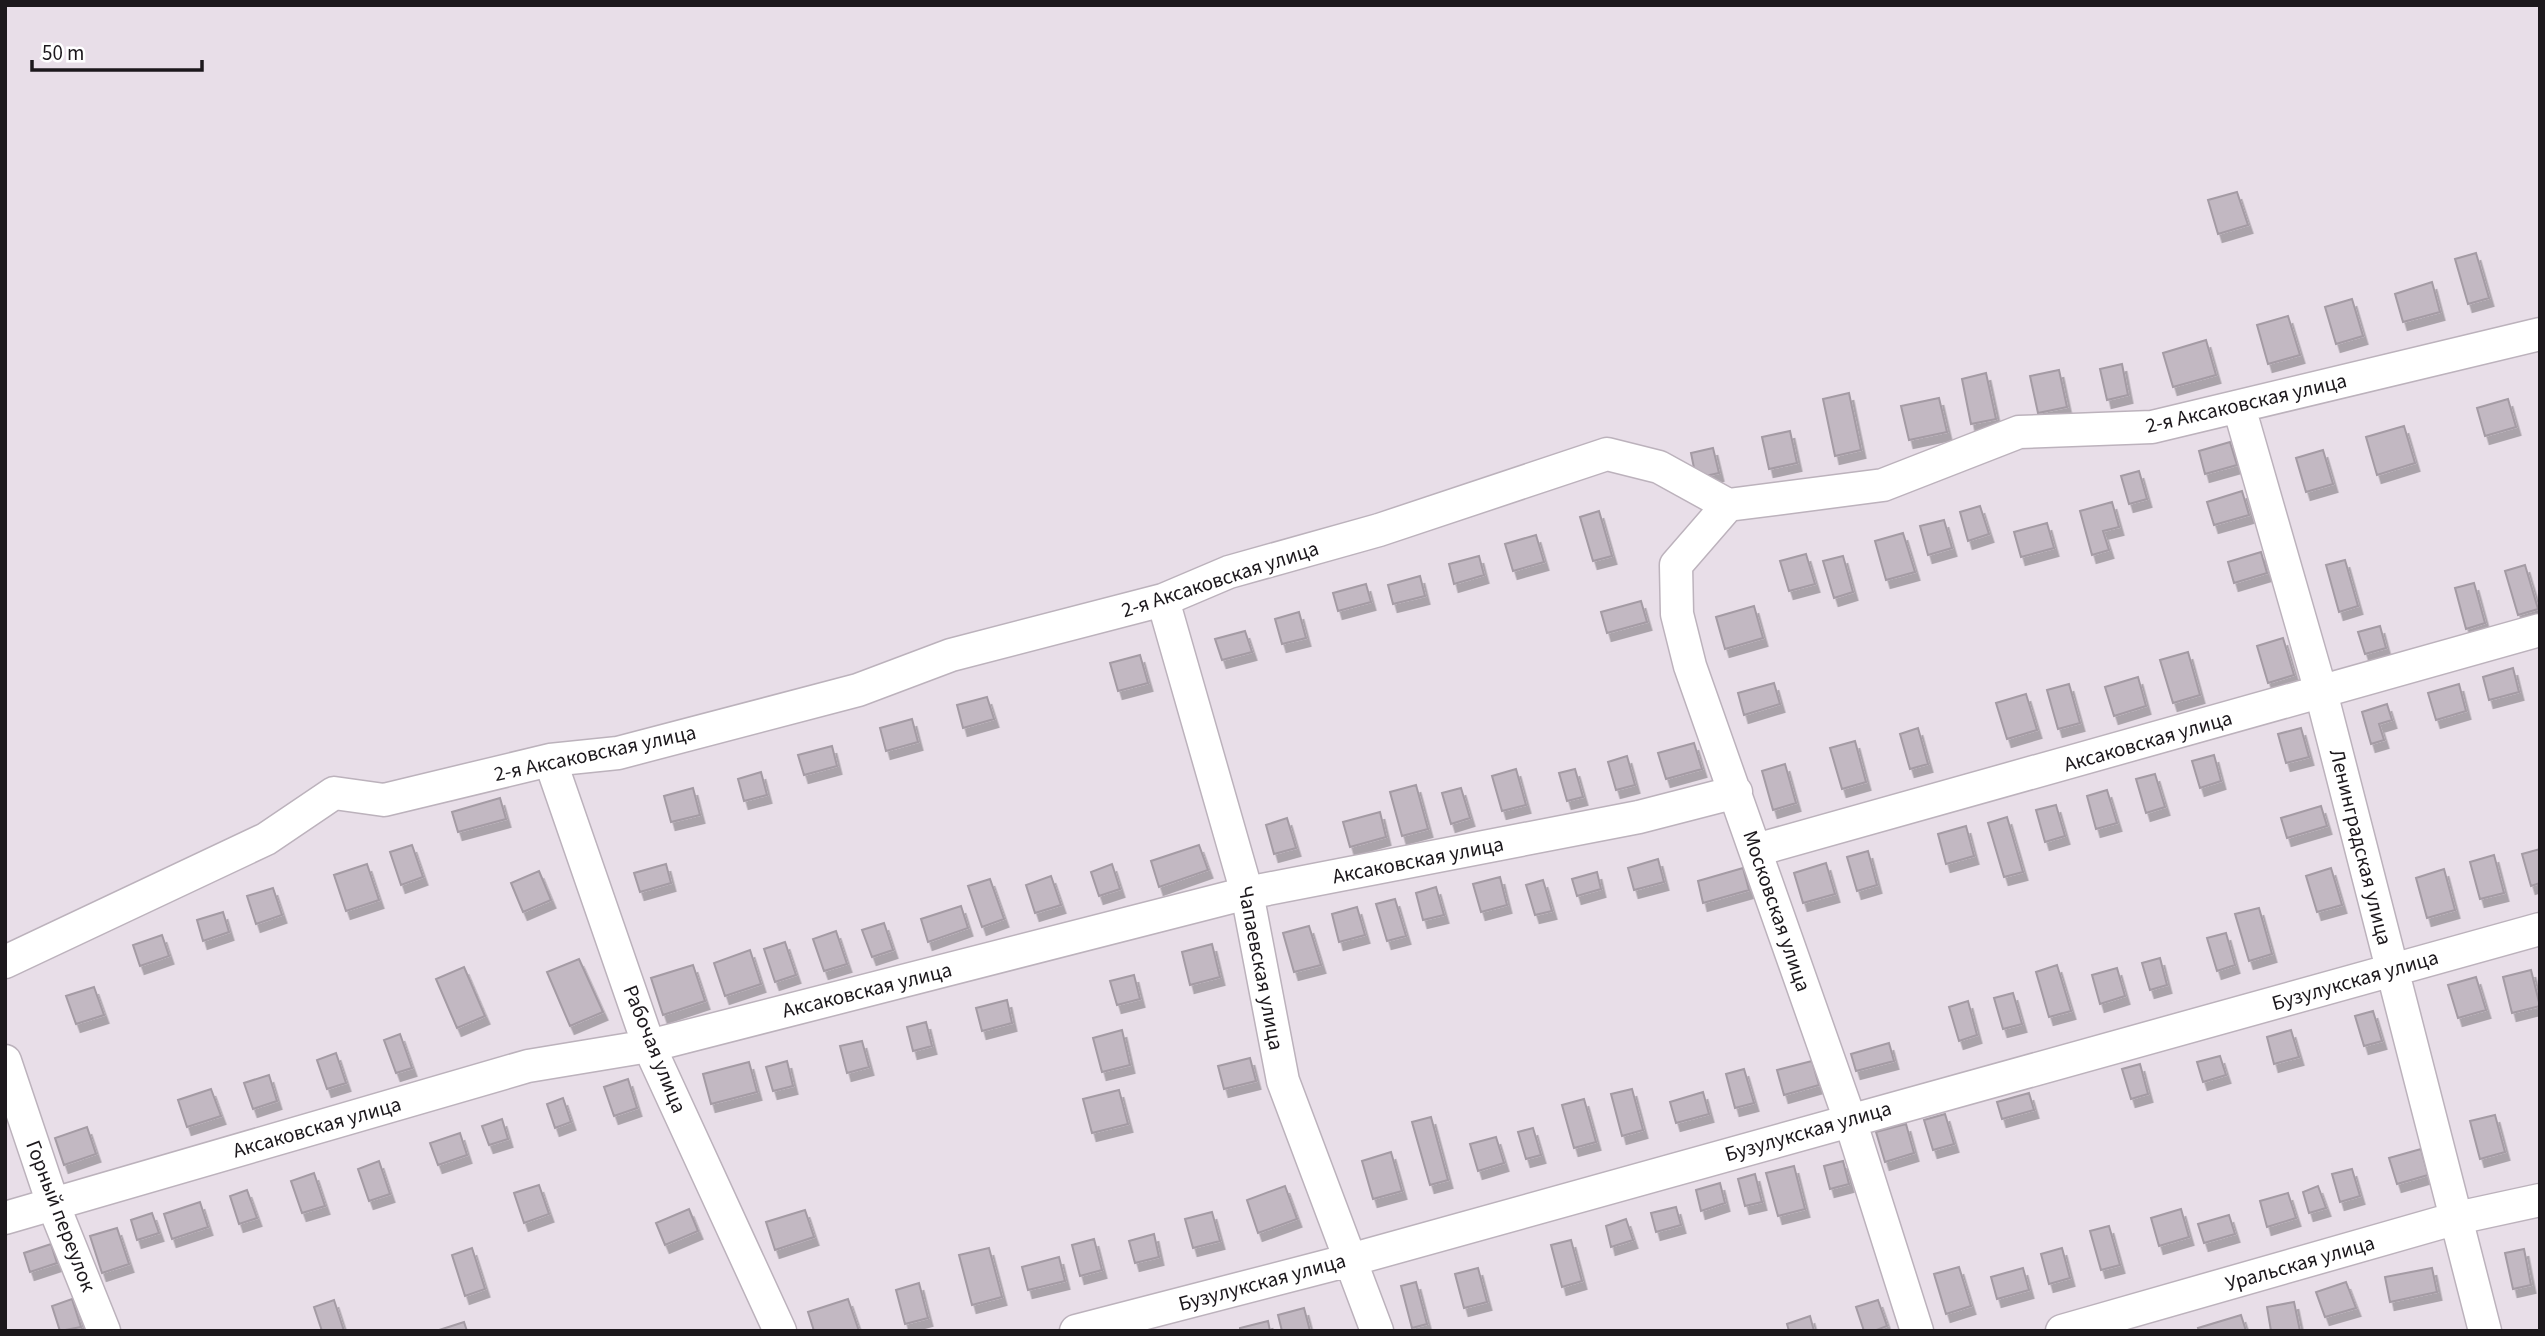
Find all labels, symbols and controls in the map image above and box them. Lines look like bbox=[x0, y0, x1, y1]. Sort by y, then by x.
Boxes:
scale bar bbox=[32, 28, 201, 72]
text: 50 m bbox=[42, 38, 84, 68]
street label: 2-я Аксаковская улица bbox=[2142, 365, 2350, 441]
street label: 2-я Аксаковская улица bbox=[1118, 533, 1322, 625]
street label: Аксаковская улица bbox=[2060, 703, 2236, 779]
street label: 2-я Аксаковская улица bbox=[491, 717, 699, 789]
street label: Ленинградская улица bbox=[2322, 746, 2400, 948]
street label: Московская улица bbox=[1735, 826, 1819, 996]
street label: Аксаковская улица bbox=[1330, 829, 1506, 891]
street label: Чапаевская улица bbox=[1230, 883, 1292, 1053]
street label: Бузулукская улица bbox=[2268, 942, 2442, 1018]
street label: Аксаковская улица bbox=[779, 954, 955, 1026]
street label: Рабочая улица bbox=[616, 980, 694, 1118]
street label: Аксаковская улица bbox=[229, 1089, 405, 1165]
street label: Бузулукская улица bbox=[1721, 1093, 1895, 1169]
street label: Горный переулок bbox=[18, 1136, 104, 1297]
street label: Уральская улица bbox=[2222, 1227, 2378, 1299]
street label: Бузулукская улица bbox=[1175, 1245, 1349, 1319]

